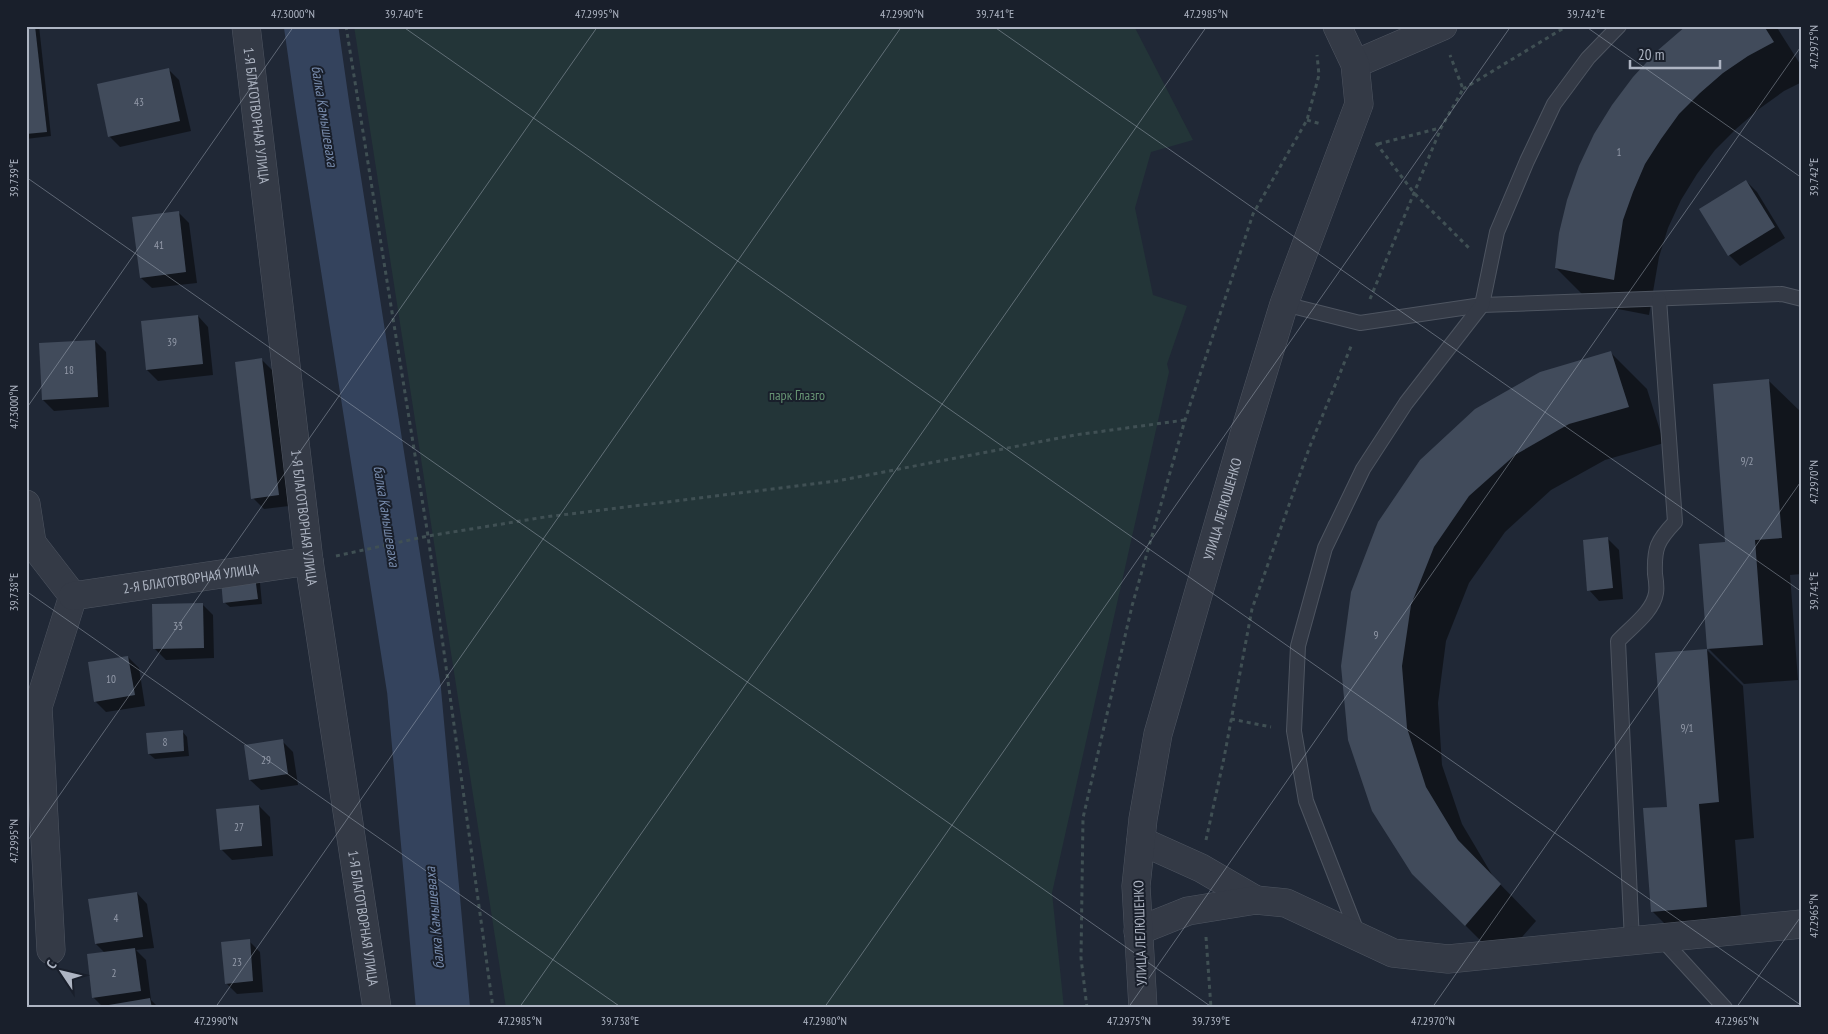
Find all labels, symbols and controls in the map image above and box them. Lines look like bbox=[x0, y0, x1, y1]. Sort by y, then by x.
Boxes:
text: 47.3000°N bbox=[271, 6, 315, 21]
text: 39.740°E bbox=[385, 6, 423, 21]
text: 47.2995°N bbox=[575, 6, 619, 21]
text: 47.2990°N bbox=[880, 6, 924, 21]
text: 39.741°E bbox=[976, 6, 1014, 21]
text: 47.2985°N bbox=[1184, 6, 1228, 21]
text: 39.742°E bbox=[1567, 6, 1605, 21]
text: 47.2975°N bbox=[1806, 25, 1821, 69]
scale bar bbox=[1630, 38, 1720, 70]
text: 20 m bbox=[1638, 45, 1664, 64]
street label: 1-Я БЛАГОТВОРНАЯ УЛИЦА bbox=[240, 46, 274, 185]
water label: балка Камышеваха bbox=[308, 64, 343, 169]
house number: 43 bbox=[134, 95, 144, 109]
house number: 1 bbox=[1617, 145, 1622, 159]
text: 39.742°E bbox=[1806, 158, 1821, 196]
text: 39.739°E bbox=[6, 159, 21, 197]
house number: 41 bbox=[154, 238, 164, 252]
house number: 39 bbox=[167, 335, 177, 349]
house number: 18 bbox=[64, 363, 74, 377]
text: 47.3000°N bbox=[6, 385, 21, 429]
park label: парк Глазго bbox=[769, 386, 825, 404]
street label: 1-Я БЛАГОТВОРНАЯ УЛИЦА bbox=[287, 449, 322, 587]
house number: 9/2 bbox=[1740, 454, 1754, 468]
street label: УЛИЦА ЛЕЛЮШЕНКО bbox=[1199, 455, 1246, 562]
text: 47.2970°N bbox=[1806, 460, 1821, 504]
water label: балка Камышеваха bbox=[370, 464, 405, 569]
street label: 2-Я БЛАГОТВОРНАЯ УЛИЦА bbox=[122, 560, 260, 597]
text: 39.741°E bbox=[1806, 572, 1821, 610]
text: 39.738°E bbox=[6, 573, 21, 611]
house number: 33 bbox=[173, 619, 183, 633]
house number: 9 bbox=[1374, 628, 1379, 642]
house number: 10 bbox=[106, 672, 116, 686]
house number: 9/1 bbox=[1680, 721, 1694, 735]
house number: 8 bbox=[163, 735, 168, 749]
house number: 29 bbox=[261, 753, 271, 767]
text: 47.2995°N bbox=[6, 819, 21, 863]
house number: 27 bbox=[234, 820, 244, 834]
street label: 1-Я БЛАГОТВОРНАЯ УЛИЦА bbox=[344, 849, 383, 988]
water label: балка Камышеваха bbox=[420, 865, 448, 970]
street label: УЛИЦА ЛЕЛЮШЕНКО bbox=[1129, 880, 1151, 986]
text: 47.2965°N bbox=[1806, 894, 1821, 938]
house number: 4 bbox=[114, 911, 119, 925]
north arrow bbox=[38, 946, 88, 996]
house number: 23 bbox=[232, 955, 242, 969]
text: С bbox=[42, 956, 61, 972]
house number: 2 bbox=[112, 966, 117, 980]
text: 47.2990°N bbox=[194, 1013, 238, 1028]
text: 47.2985°N bbox=[498, 1013, 542, 1028]
text: 39.738°E bbox=[601, 1013, 639, 1028]
text: 47.2980°N bbox=[803, 1013, 847, 1028]
text: 47.2975°N bbox=[1107, 1013, 1151, 1028]
text: 39.739°E bbox=[1192, 1013, 1230, 1028]
text: 47.2970°N bbox=[1411, 1013, 1455, 1028]
text: 47.2965°N bbox=[1715, 1013, 1759, 1028]

